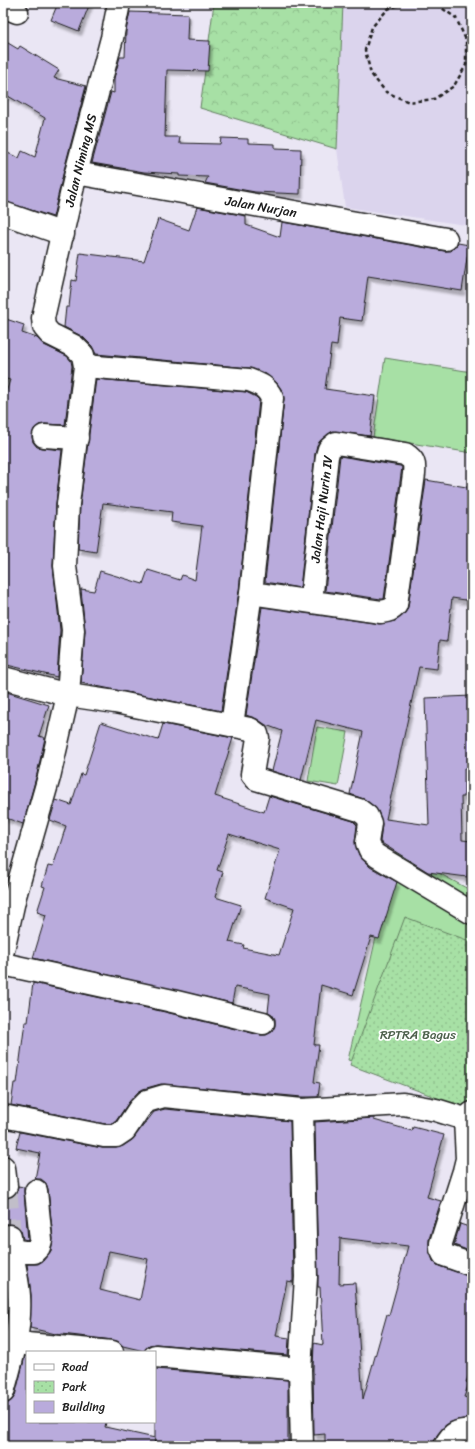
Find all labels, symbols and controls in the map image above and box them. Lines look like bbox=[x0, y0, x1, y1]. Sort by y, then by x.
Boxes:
street label: Jalan Niming MS bbox=[58, 111, 103, 210]
street label: Jalan Nurjan bbox=[222, 189, 299, 224]
street label: Jalan Haji Nurin IV bbox=[303, 454, 340, 565]
park label: RPTRA Bagus bbox=[380, 1023, 456, 1046]
legend bbox=[26, 1351, 156, 1423]
text: Road bbox=[62, 1356, 89, 1378]
text: Park bbox=[62, 1376, 87, 1398]
text: Building bbox=[62, 1396, 105, 1418]

